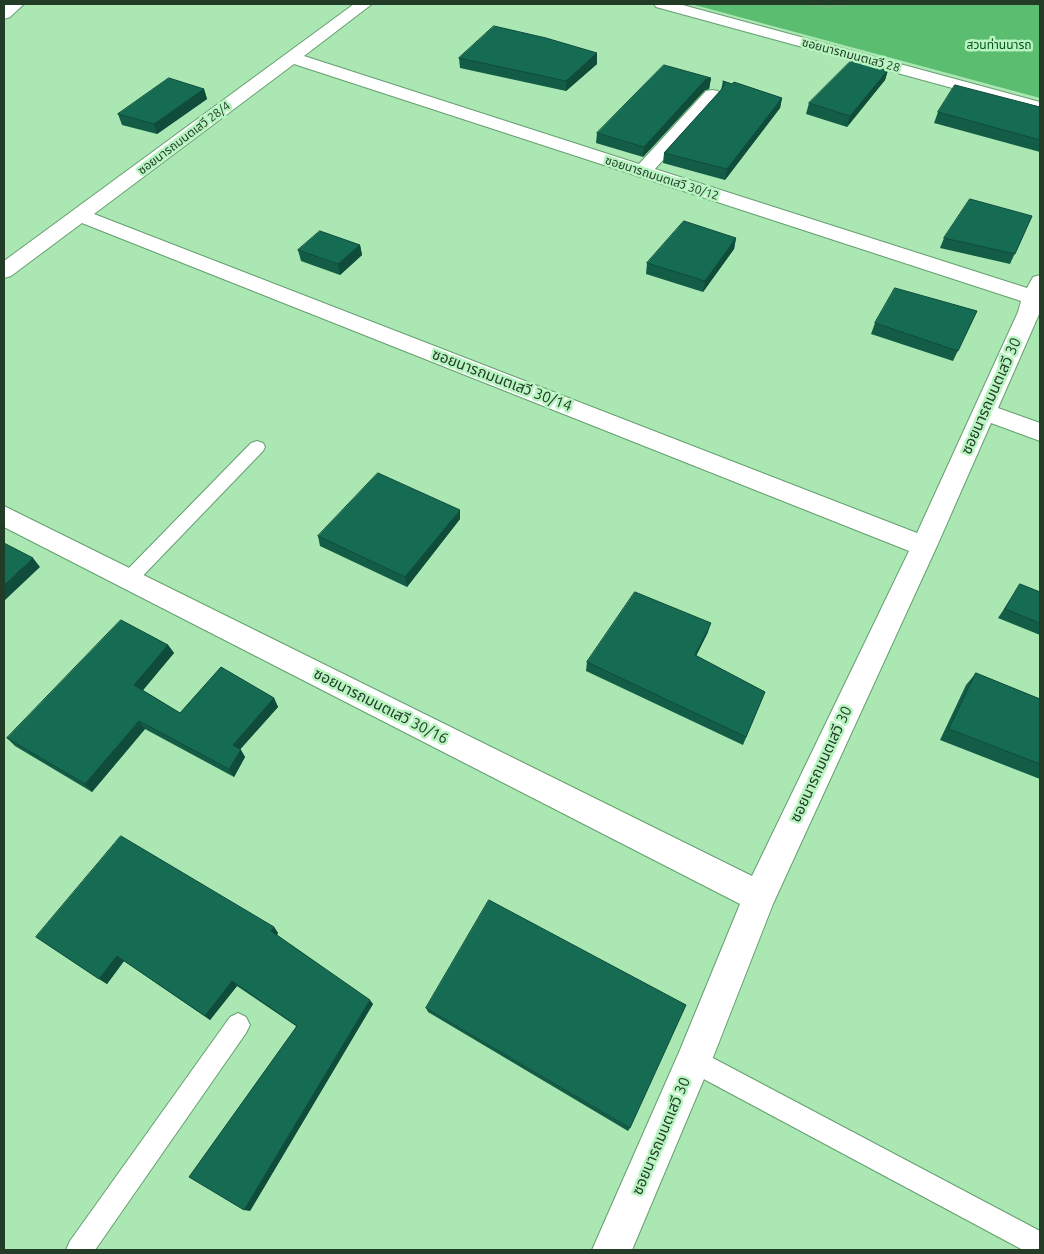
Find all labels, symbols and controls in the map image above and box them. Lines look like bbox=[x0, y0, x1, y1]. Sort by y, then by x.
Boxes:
street label: ซอยนารถมนตเสวี 28 bbox=[800, 35, 902, 75]
park label: สวนท่านนารถ bbox=[967, 38, 1031, 52]
street label: ซอยนารถมนตเสวี 28/4 bbox=[135, 99, 233, 177]
street label: ซอยนารถมนตเสวี 30/12 bbox=[603, 153, 721, 203]
street label: ซอยนารถมนตเสวี 30 bbox=[957, 335, 1025, 457]
street label: ซอยนารถมนตเสวี 30/14 bbox=[429, 345, 575, 415]
street label: ซอยนารถมนตเสวี 30/16 bbox=[311, 664, 451, 748]
street label: ซอยนารถมนตเสวี 30 bbox=[786, 703, 856, 825]
street label: ซอยนารถมนตเสวี 30 bbox=[628, 1074, 694, 1198]

